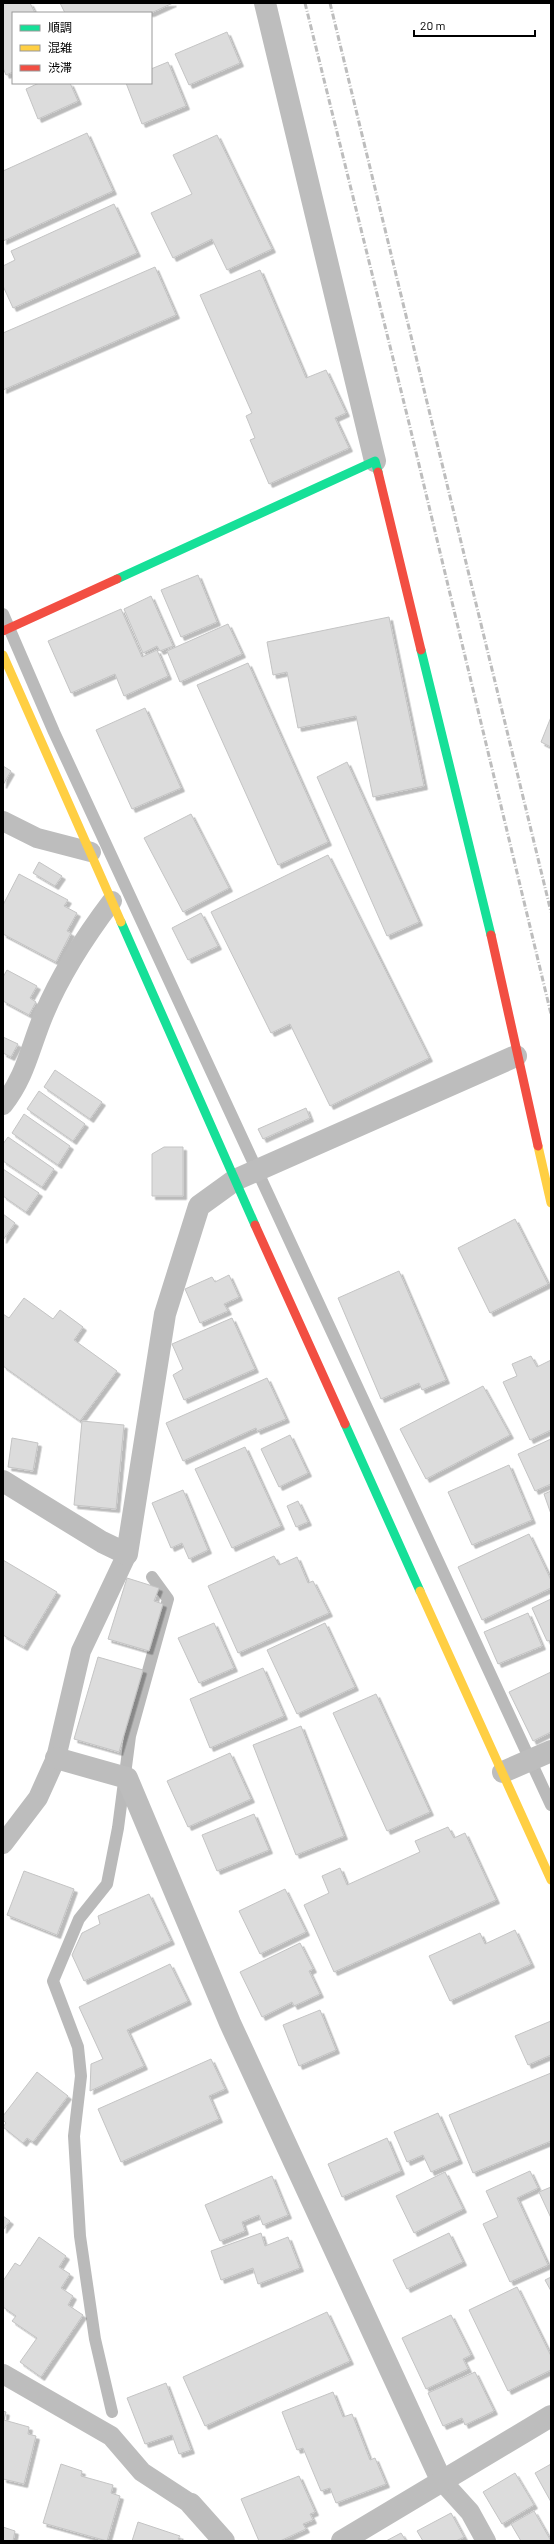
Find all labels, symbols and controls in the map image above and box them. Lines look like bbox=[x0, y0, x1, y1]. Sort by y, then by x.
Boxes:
legend bbox=[12, 12, 152, 84]
scale bar bbox=[414, 12, 535, 38]
text: 20 m bbox=[420, 18, 446, 32]
text: 順調 bbox=[48, 20, 72, 34]
text: 混雑 bbox=[48, 40, 72, 54]
text: 渋滞 bbox=[48, 60, 72, 74]

